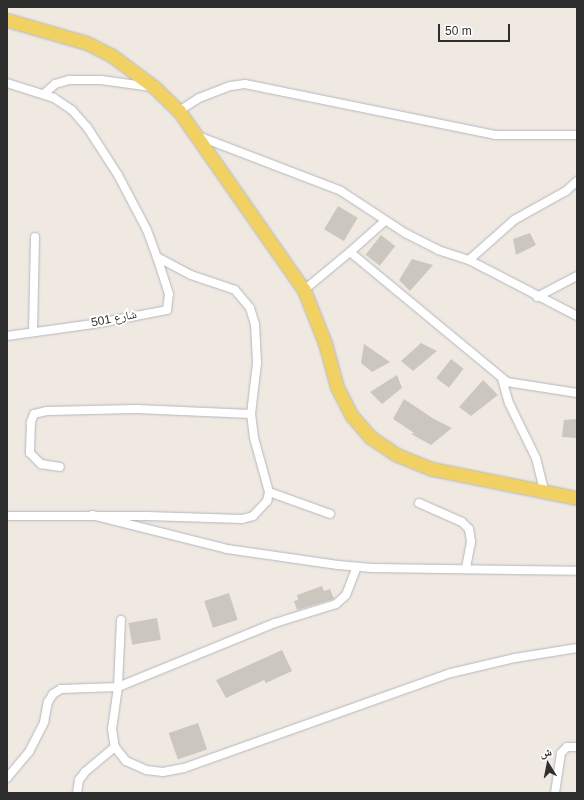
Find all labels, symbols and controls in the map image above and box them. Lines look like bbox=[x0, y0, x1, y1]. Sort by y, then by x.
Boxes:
scale bar bbox=[440, 16, 512, 42]
text: 50 m bbox=[445, 24, 472, 38]
street label: شارع 501 bbox=[90, 308, 138, 330]
north arrow bbox=[528, 744, 568, 784]
text: ش bbox=[539, 745, 553, 759]

